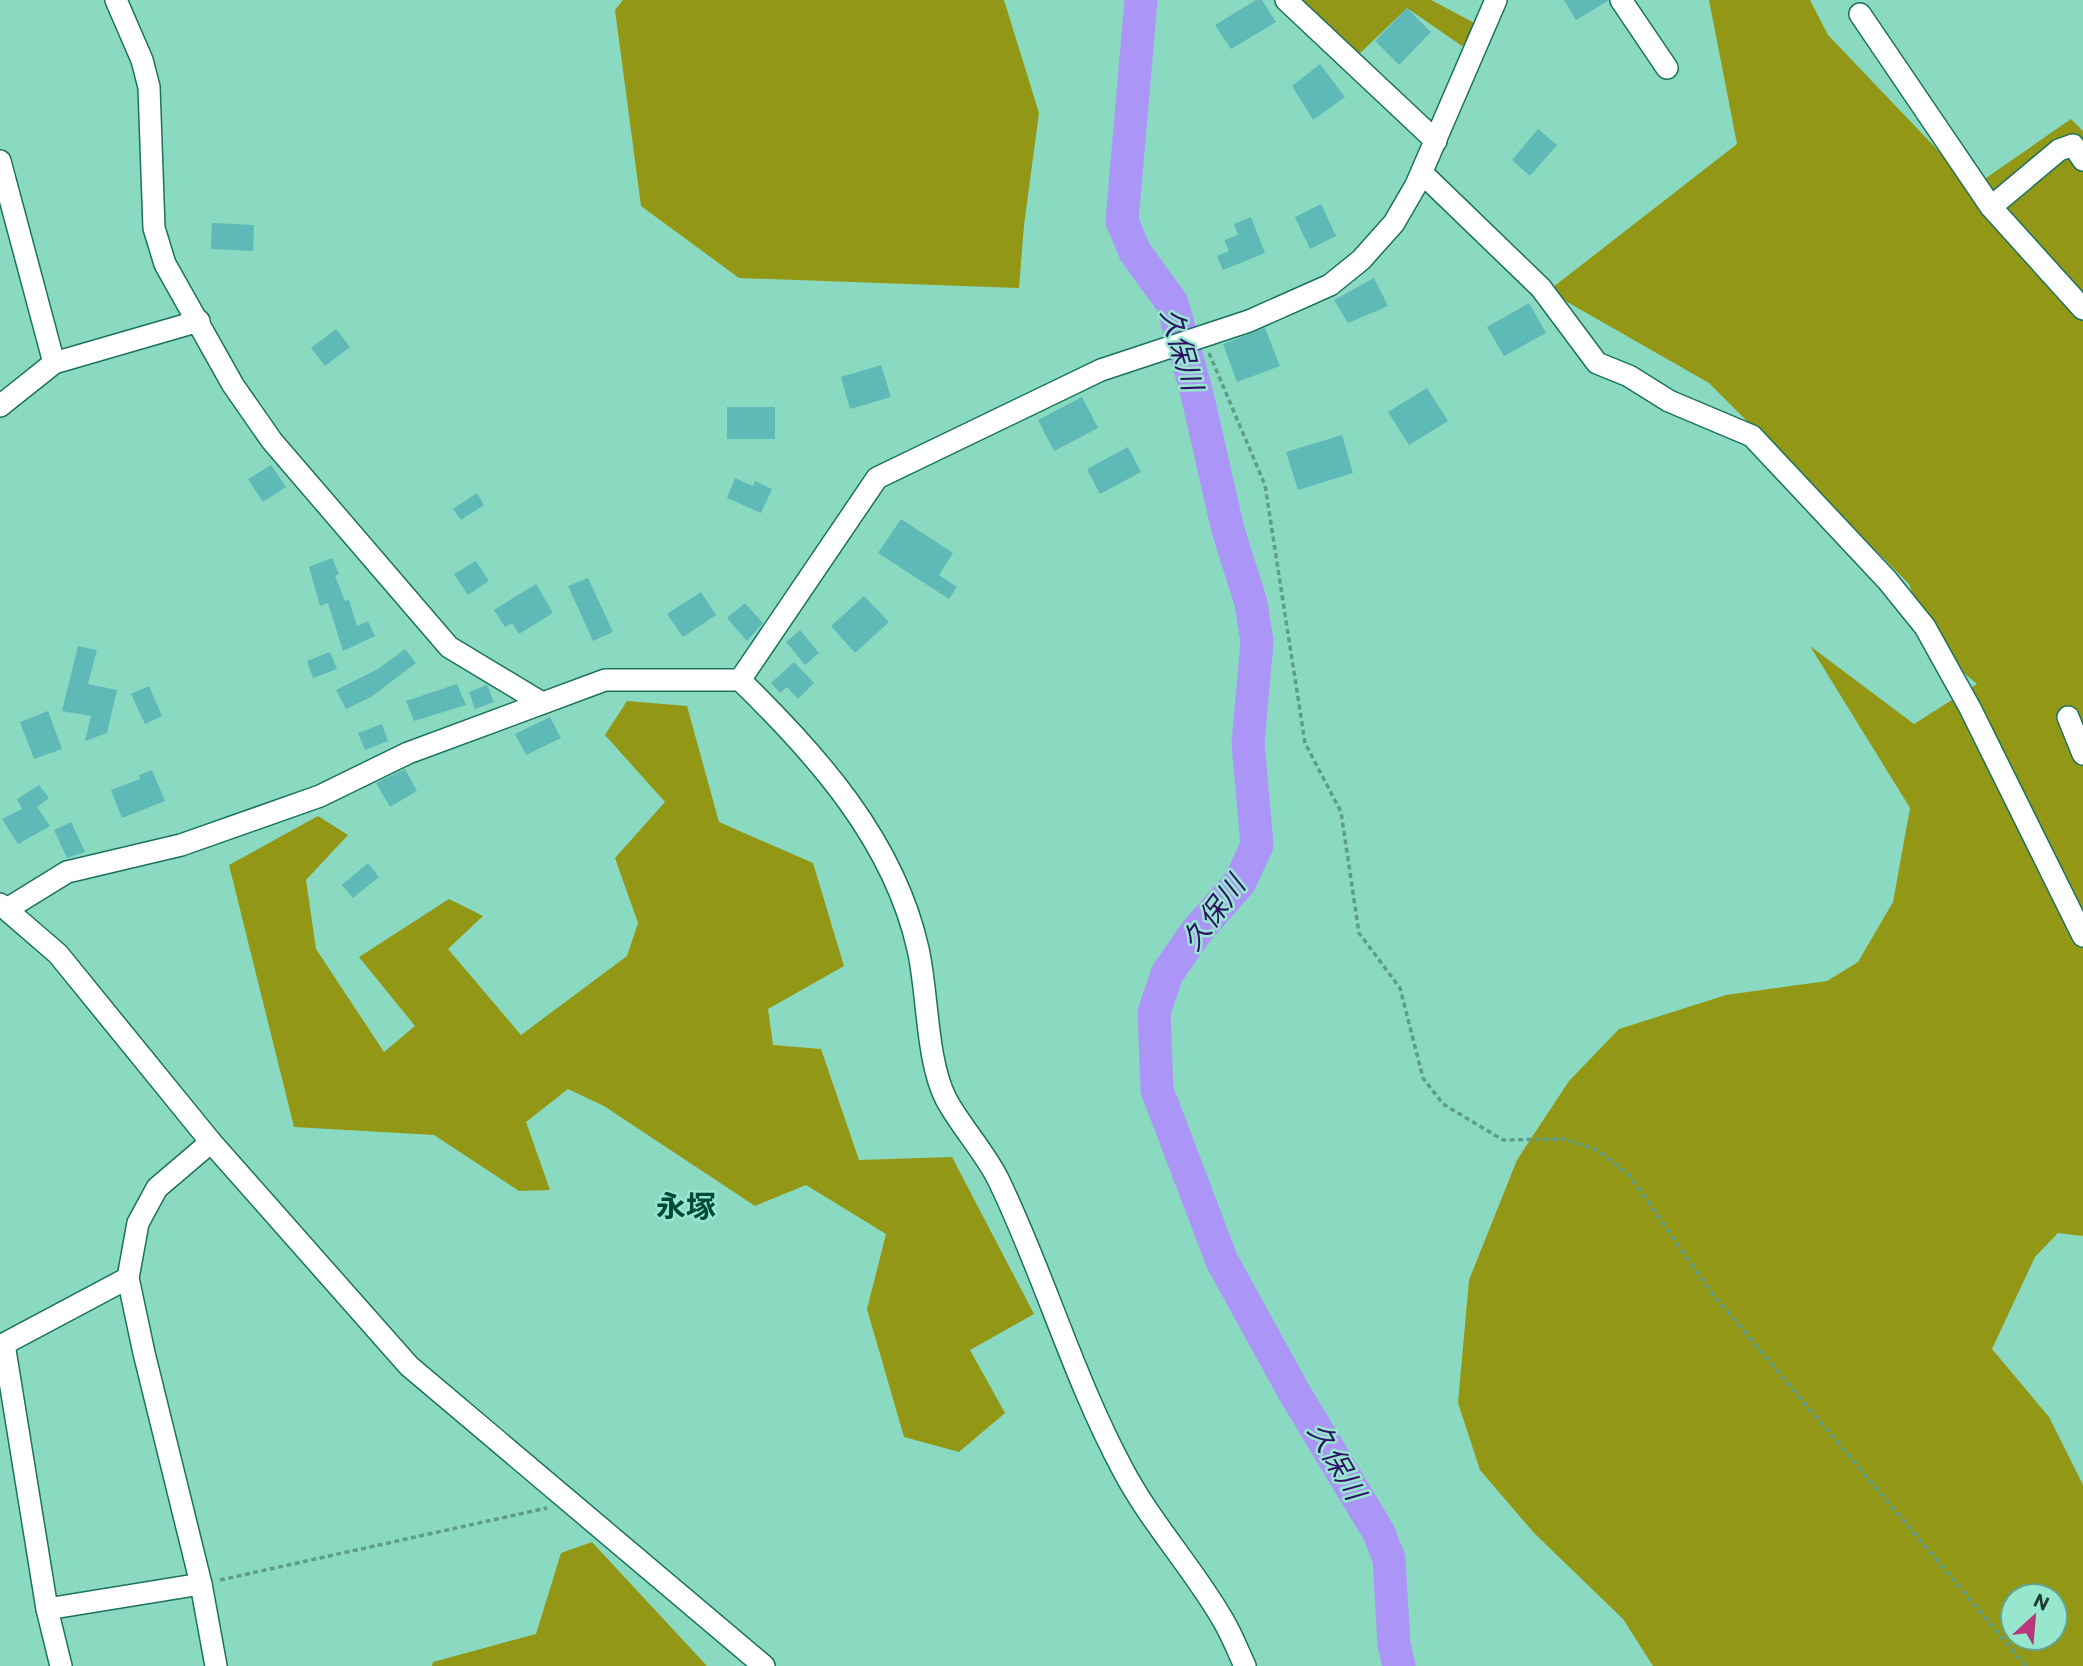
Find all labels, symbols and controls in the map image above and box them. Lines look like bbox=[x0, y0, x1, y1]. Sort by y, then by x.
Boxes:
water label: 久保川 bbox=[1155, 304, 1212, 397]
water label: 久保川 bbox=[1173, 866, 1253, 956]
district label: 永塚 bbox=[656, 1186, 716, 1223]
water label: 久保川 bbox=[1302, 1416, 1375, 1508]
north arrow bbox=[1999, 1582, 2069, 1652]
text: N bbox=[2030, 1588, 2053, 1615]

